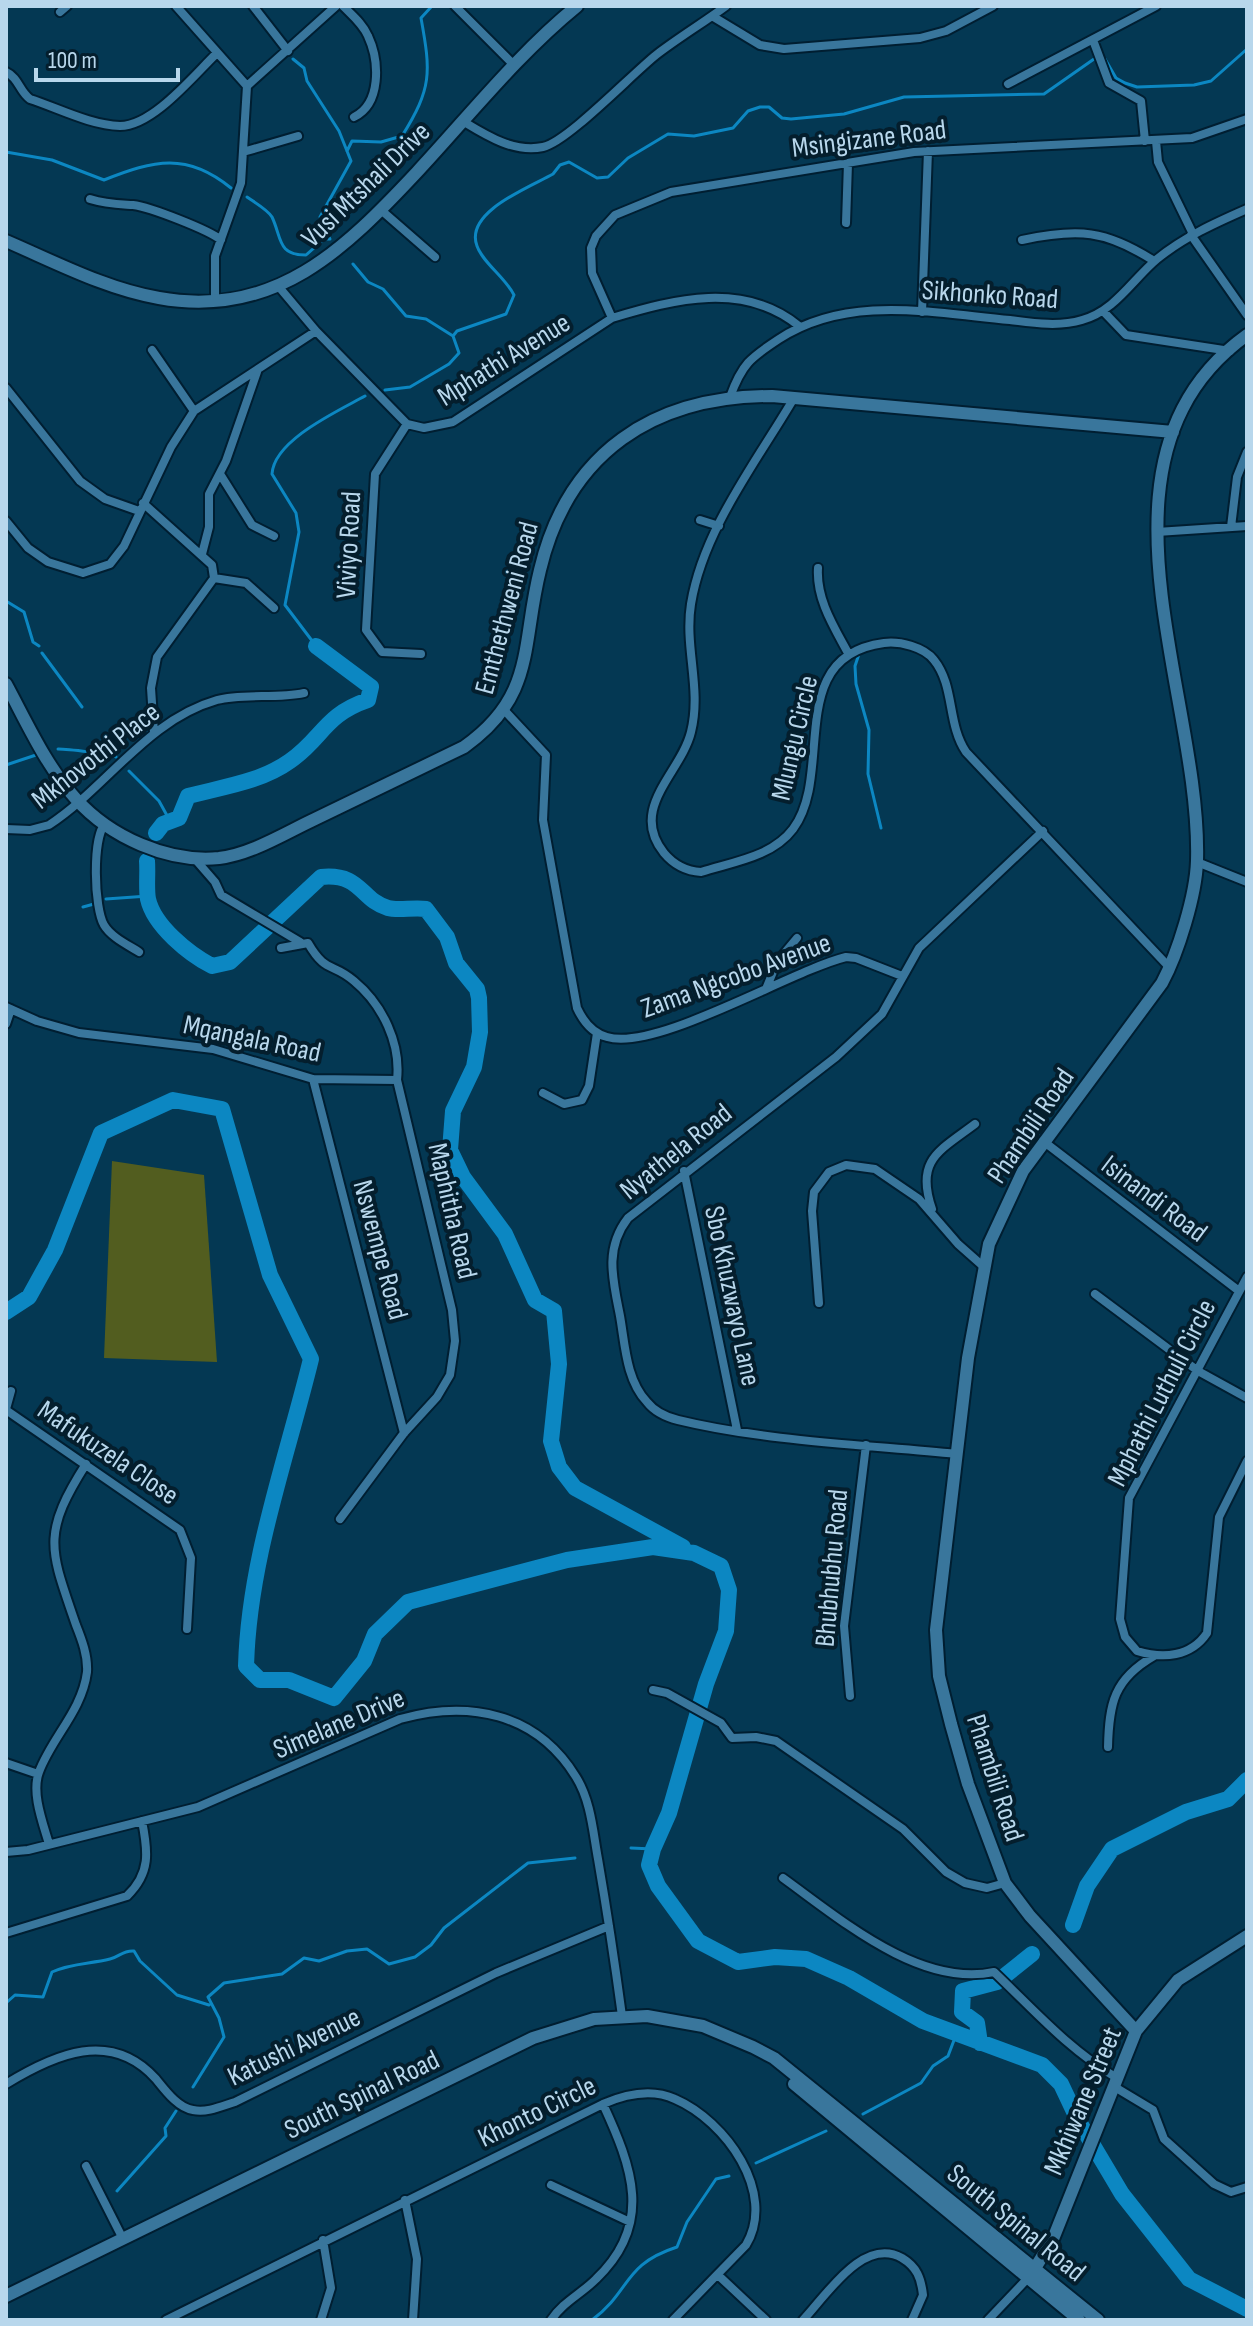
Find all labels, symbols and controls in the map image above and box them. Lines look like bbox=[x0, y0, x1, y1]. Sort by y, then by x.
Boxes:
scale bar bbox=[36, 32, 178, 82]
text: 100 m bbox=[48, 46, 97, 75]
street label: Msingizane Road bbox=[790, 113, 948, 165]
street label: Vusi Mtshali Drive bbox=[295, 116, 437, 254]
street label: Sikhonko Road bbox=[921, 274, 1059, 316]
street label: Mphathi Avenue bbox=[432, 306, 576, 414]
street label: Viviyo Road bbox=[330, 491, 368, 599]
street label: Emthethweni Road bbox=[468, 518, 546, 698]
street label: Mlungu Circle bbox=[765, 672, 825, 804]
street label: Mkhovothi Place bbox=[25, 696, 167, 816]
street label: Zama Ngcobo Avenue bbox=[637, 926, 835, 1026]
street label: Mqangala Road bbox=[180, 1008, 324, 1070]
street label: Phambili Road bbox=[981, 1062, 1081, 1190]
street label: Nyathela Road bbox=[613, 1097, 739, 1207]
street label: Maphitha Road bbox=[420, 1140, 484, 1282]
street label: Isinandi Road bbox=[1095, 1149, 1213, 1249]
street label: Nswempe Road bbox=[346, 1177, 414, 1323]
street label: Sbo Khuzwayo Lane bbox=[697, 1203, 767, 1389]
street label: Mphathi Luthuli Circle bbox=[1101, 1294, 1223, 1492]
street label: Mafukuzela Close bbox=[31, 1394, 185, 1512]
street label: Bhubhubhu Road bbox=[809, 1488, 855, 1648]
street label: Simelane Drive bbox=[269, 1682, 409, 1766]
street label: Phambili Road bbox=[959, 1710, 1031, 1846]
street label: Katushi Avenue bbox=[222, 2001, 366, 2093]
street label: Mkhiwane Street bbox=[1037, 2022, 1129, 2180]
street label: South Spinal Road bbox=[279, 2043, 445, 2147]
street label: Khonto Circle bbox=[473, 2069, 601, 2155]
street label: South Spinal Road bbox=[940, 2157, 1092, 2289]

